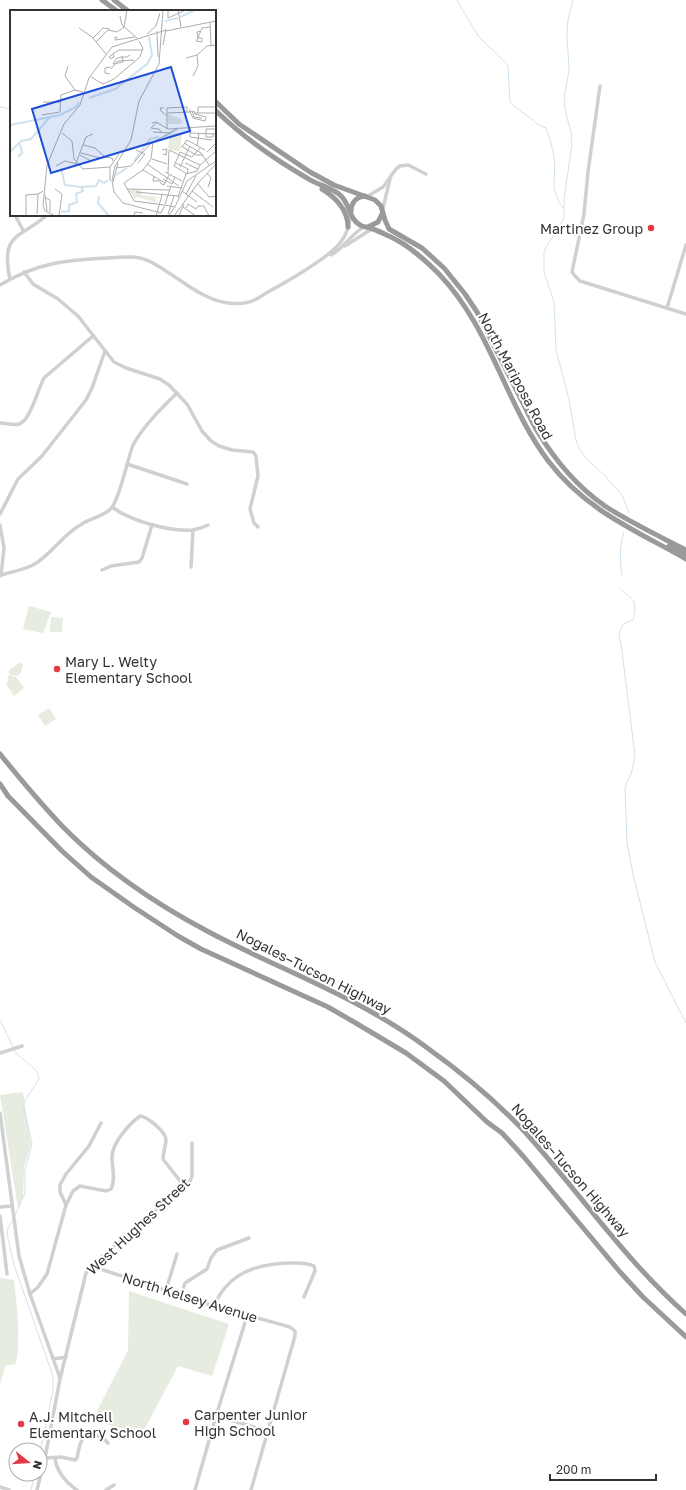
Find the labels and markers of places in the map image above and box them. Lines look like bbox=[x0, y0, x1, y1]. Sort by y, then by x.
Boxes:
place label: Martinez Group bbox=[540, 220, 643, 237]
marker: Martinez Group bbox=[646, 223, 656, 233]
place label: Mary L. Welty Elementary School bbox=[65, 653, 192, 686]
marker: Mary L. Welty Elementary School bbox=[52, 664, 62, 674]
place label: Carpenter Junior High School bbox=[194, 1406, 308, 1439]
place label: A.J. Mitchell Elementary School bbox=[29, 1408, 156, 1441]
marker: Carpenter Junior High School bbox=[181, 1417, 191, 1427]
marker: A.J. Mitchell Elementary School bbox=[16, 1419, 26, 1429]

